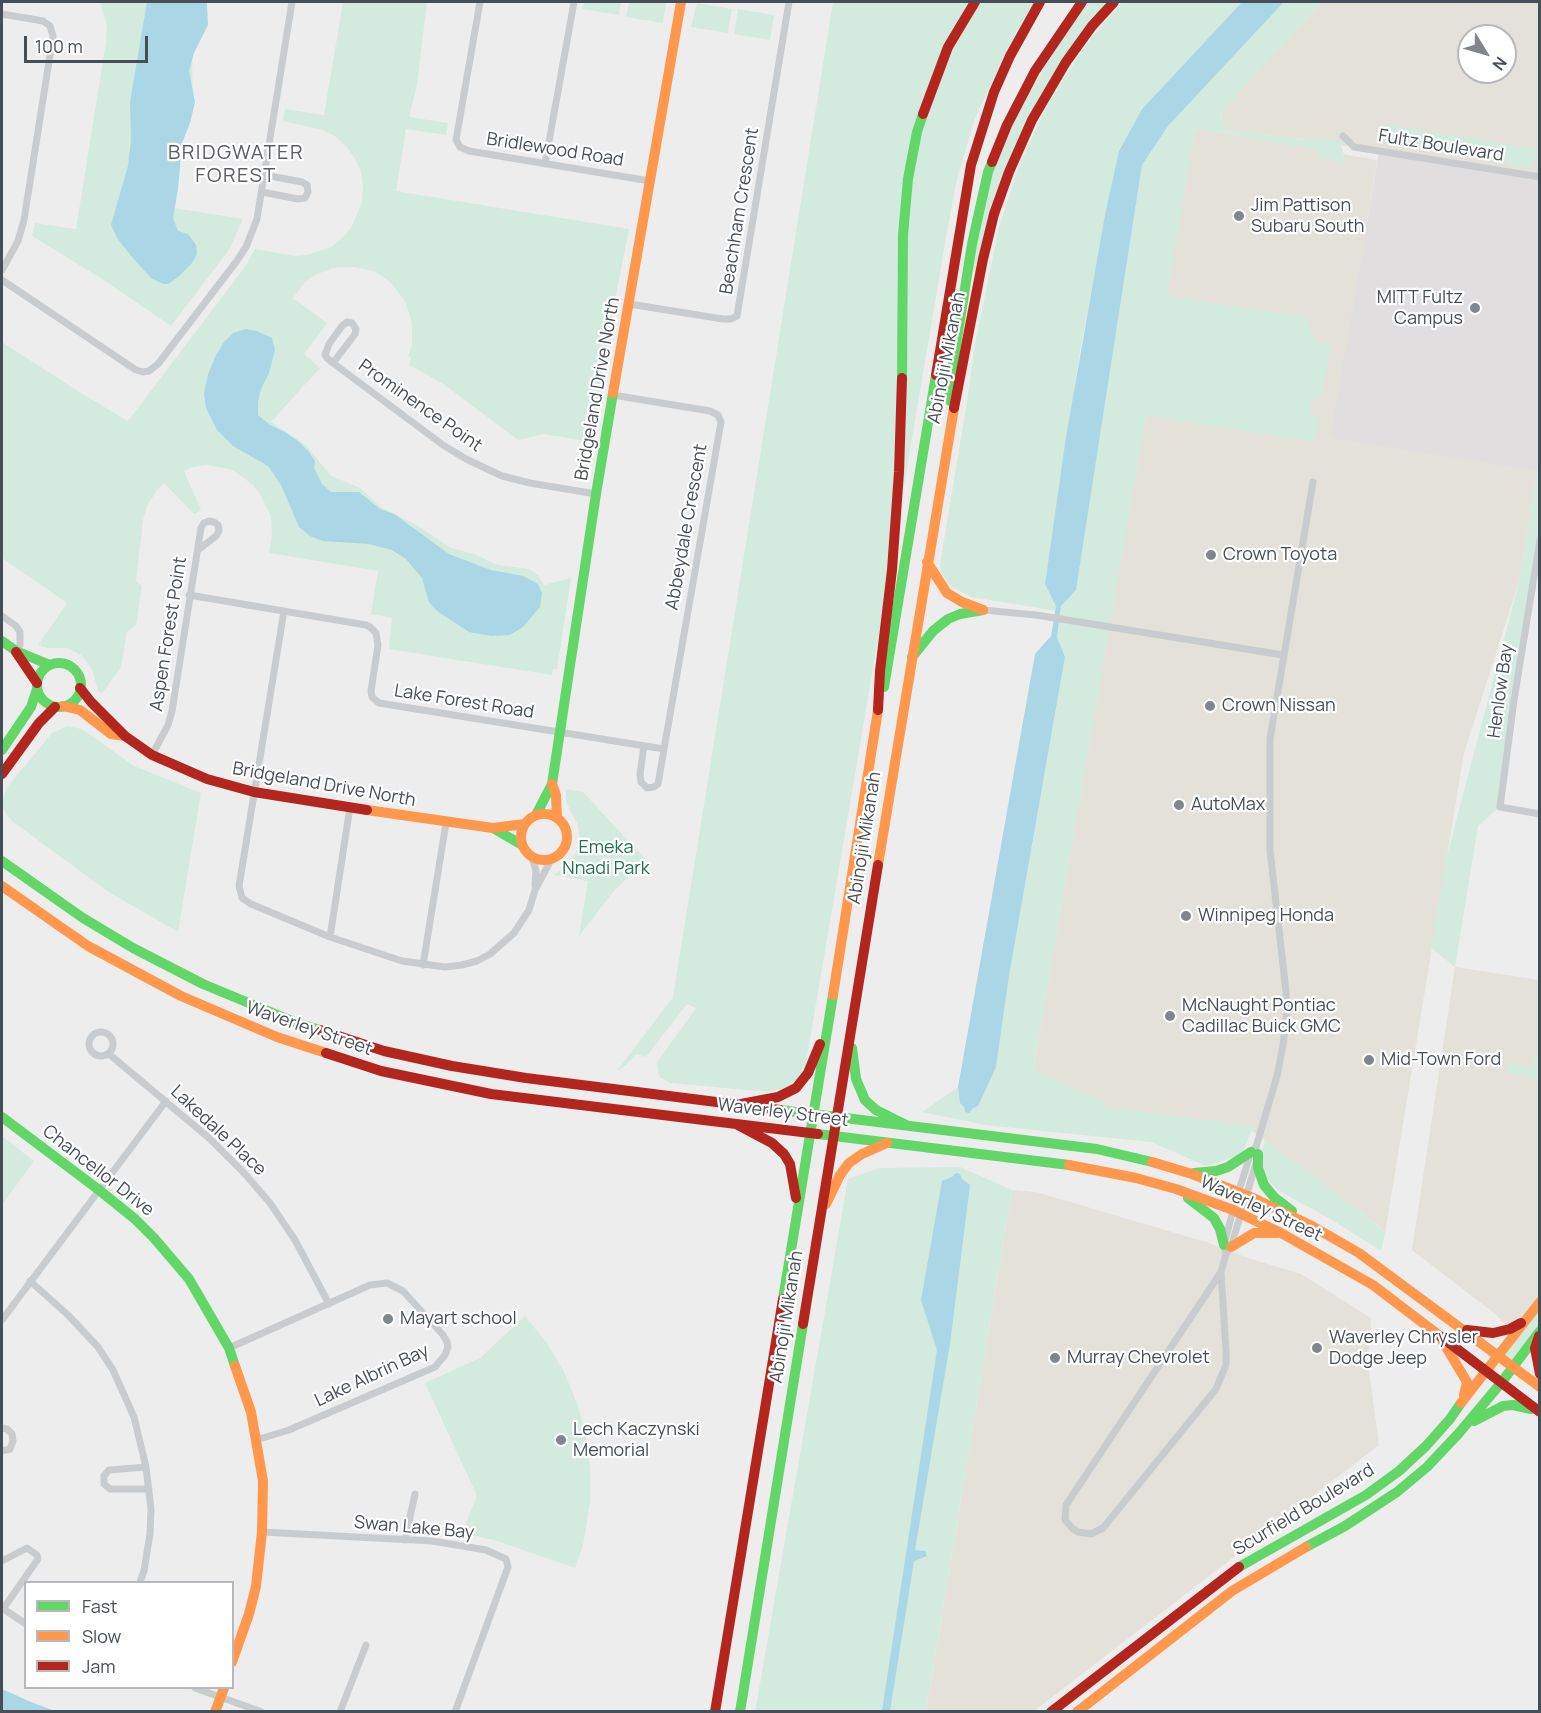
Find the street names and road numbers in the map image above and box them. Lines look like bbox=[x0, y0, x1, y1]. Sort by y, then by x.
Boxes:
street label: Fultz Boulevard bbox=[1377, 125, 1505, 167]
street label: Beachham Crescent bbox=[716, 126, 764, 296]
street label: Bridlewood Road bbox=[485, 129, 625, 171]
street label: Abinojii Mikanah bbox=[924, 290, 970, 426]
street label: Bridgeland Drive North bbox=[571, 296, 625, 482]
street label: Prominence Point bbox=[354, 355, 486, 457]
street label: Abbeydale Crescent bbox=[662, 442, 712, 612]
street label: Aspen Forest Point bbox=[146, 555, 192, 713]
street label: Henlow Bay bbox=[1484, 642, 1518, 740]
street label: Lake Forest Road bbox=[393, 680, 535, 724]
street label: Bridgeland Drive North bbox=[231, 758, 417, 812]
street label: Abinojii Mikanah bbox=[844, 770, 886, 906]
street label: Waverley Street bbox=[243, 997, 375, 1061]
street label: Lakedale Place bbox=[166, 1081, 270, 1181]
street label: Waverley Street bbox=[716, 1094, 850, 1132]
street label: Chancellor Drive bbox=[38, 1121, 158, 1221]
street label: Waverley Street bbox=[1197, 1171, 1325, 1247]
street label: Abinojii Mikanah bbox=[766, 1249, 808, 1385]
street label: Lake Albrin Bay bbox=[312, 1340, 432, 1412]
street label: Scurfield Boulevard bbox=[1230, 1459, 1378, 1561]
street label: Swan Lake Bay bbox=[353, 1512, 475, 1544]

